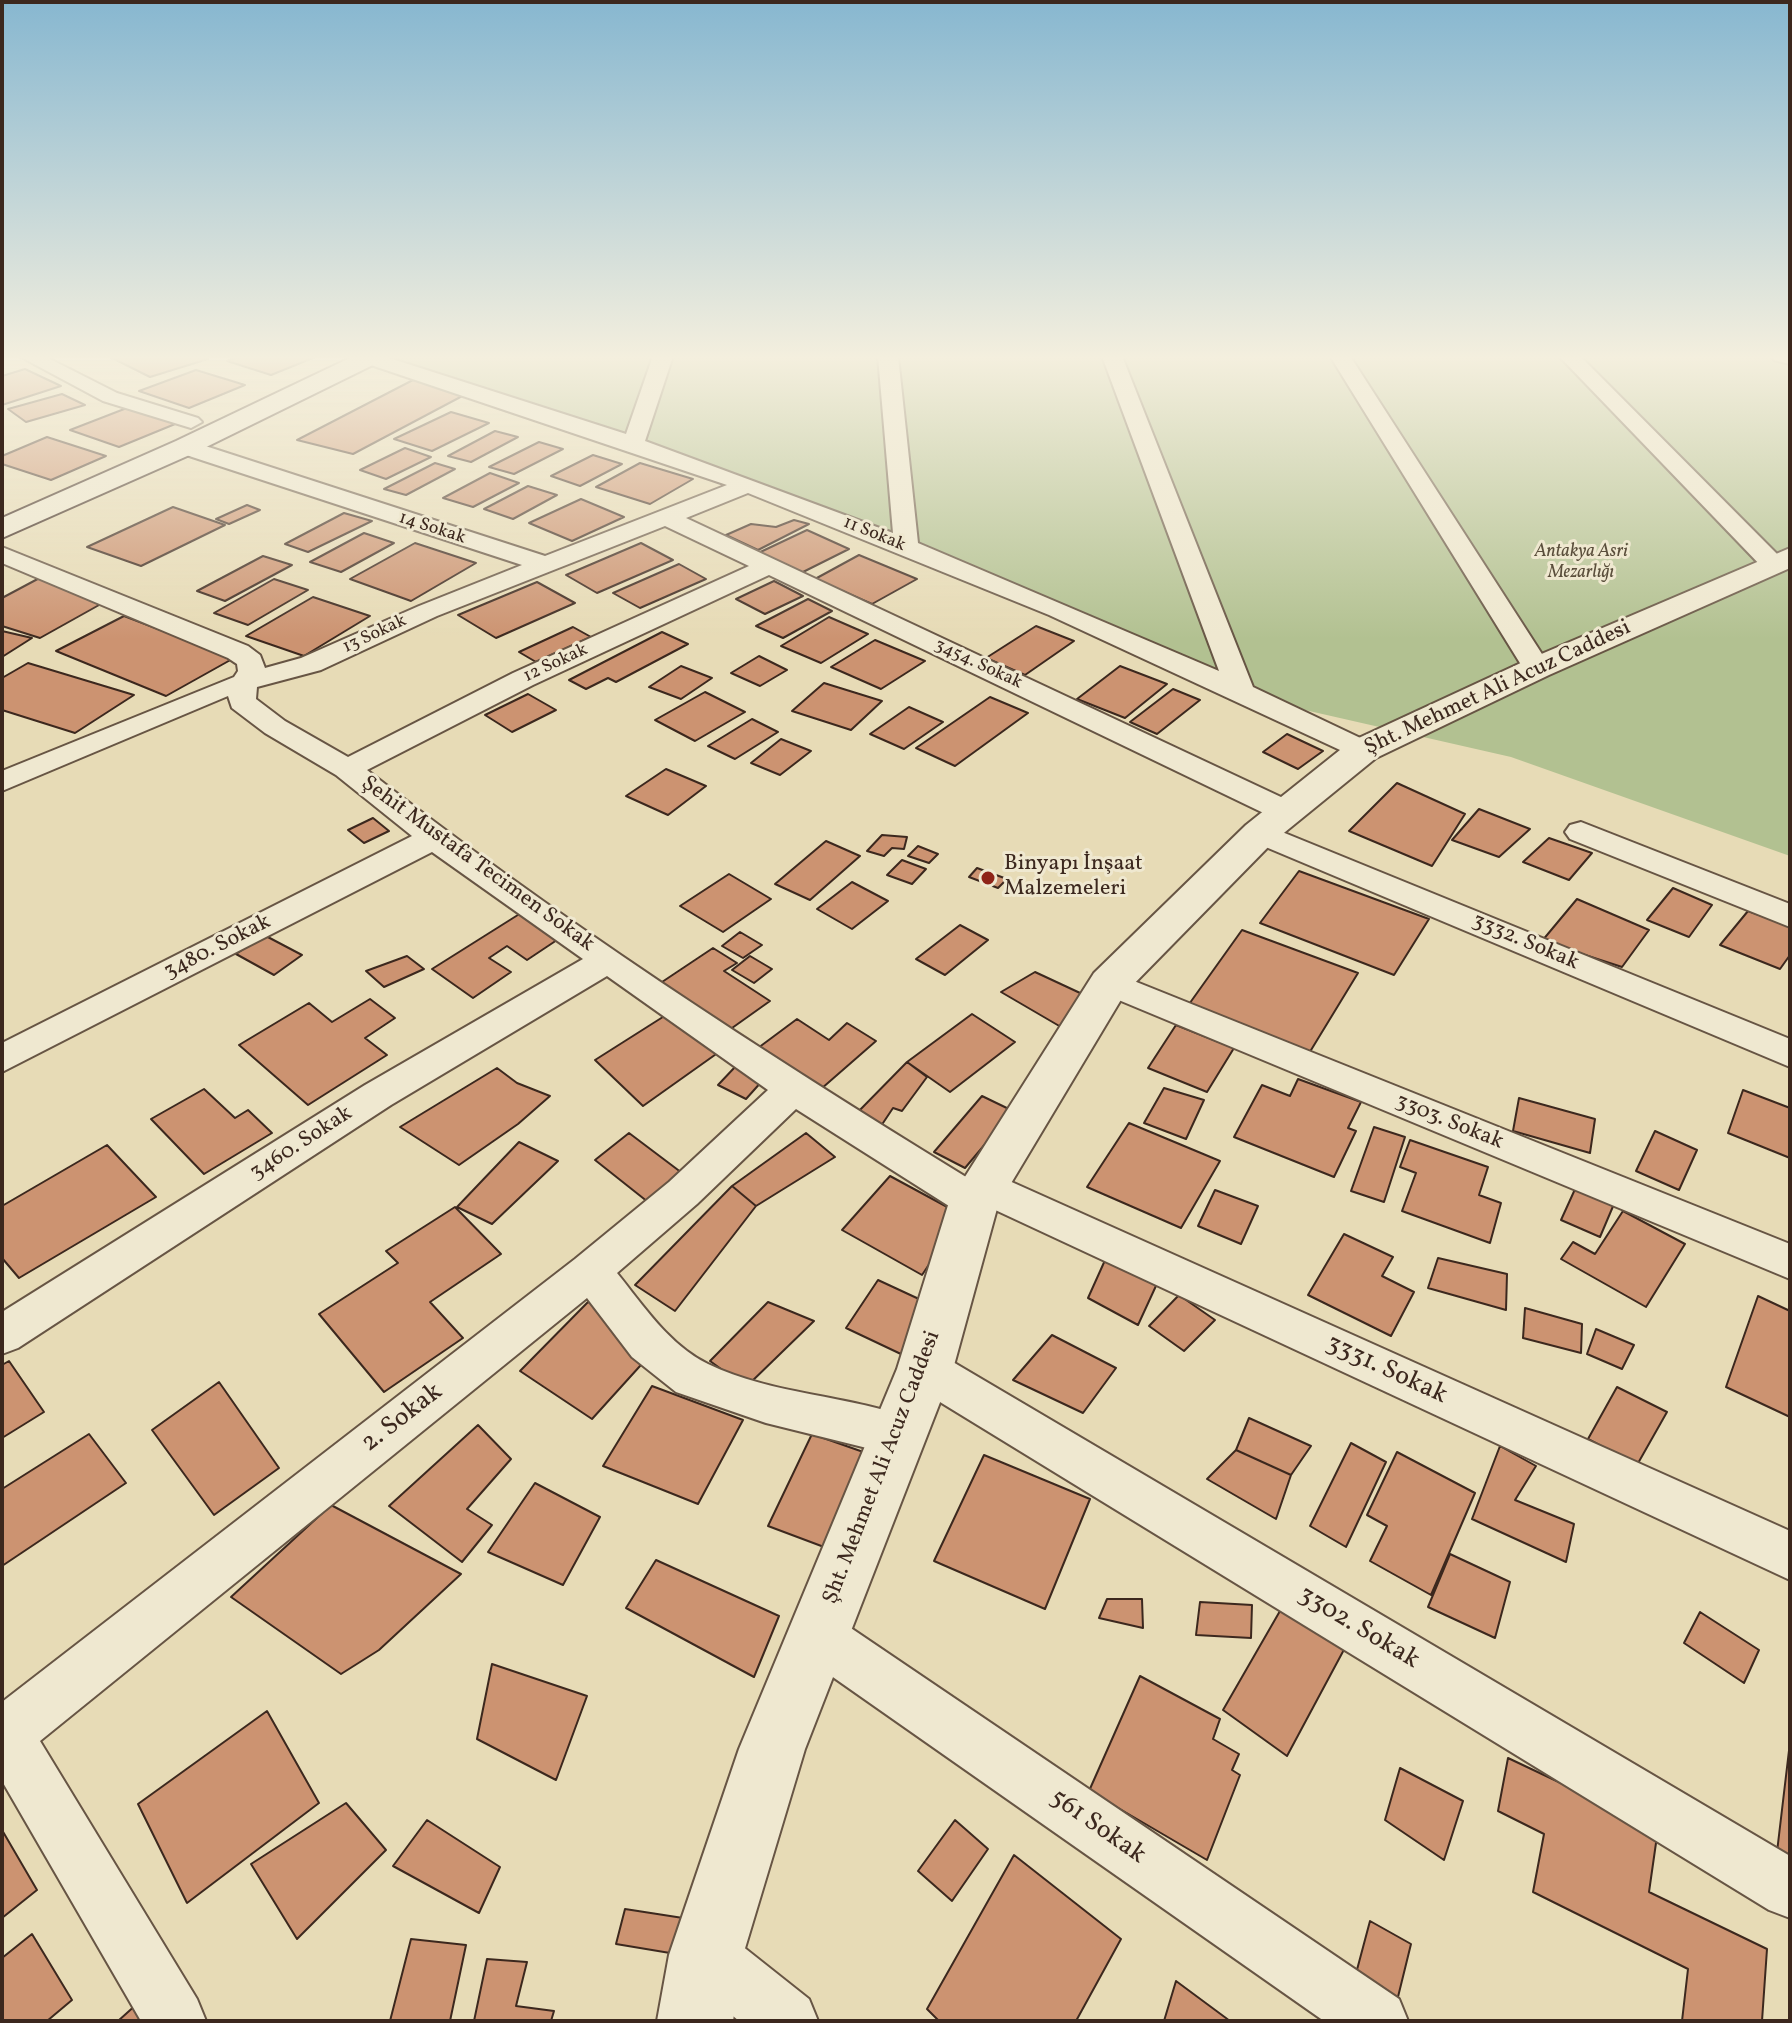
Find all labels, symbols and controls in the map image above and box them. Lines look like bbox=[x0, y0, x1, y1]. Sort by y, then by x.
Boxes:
street label: 14 Sokak bbox=[396, 508, 468, 550]
street label: 11 Sokak bbox=[840, 513, 908, 557]
park label: Antakya Asri Mezarlığı bbox=[1534, 542, 1628, 584]
street label: 13 Sokak bbox=[340, 611, 410, 659]
street label: Şht. Mehmet Ali Acuz Caddesi bbox=[1361, 616, 1635, 762]
street label: 3454. Sokak bbox=[931, 635, 1025, 695]
street label: 12 Sokak bbox=[521, 640, 591, 688]
street label: Şehit Mustafa Tecimen Sokak bbox=[355, 771, 599, 959]
place label: Binyapı İnşaat Malzemeleri bbox=[1004, 852, 1143, 904]
marker: Binyapı İnşaat Malzemeleri bbox=[979, 869, 997, 887]
street label: 3332. Sokak bbox=[1468, 909, 1582, 977]
street label: 3480. Sokak bbox=[160, 910, 276, 986]
street label: 3303. Sokak bbox=[1391, 1089, 1507, 1157]
street label: 3460. Sokak bbox=[246, 1101, 358, 1187]
street label: Şht. Mehmet Ali Acuz Caddesi bbox=[819, 1328, 947, 1608]
street label: 3331. Sokak bbox=[1320, 1329, 1452, 1413]
street label: 2. Sokak bbox=[356, 1378, 450, 1460]
street label: 3302. Sokak bbox=[1292, 1581, 1424, 1677]
street label: 561 Sokak bbox=[1043, 1784, 1151, 1872]

